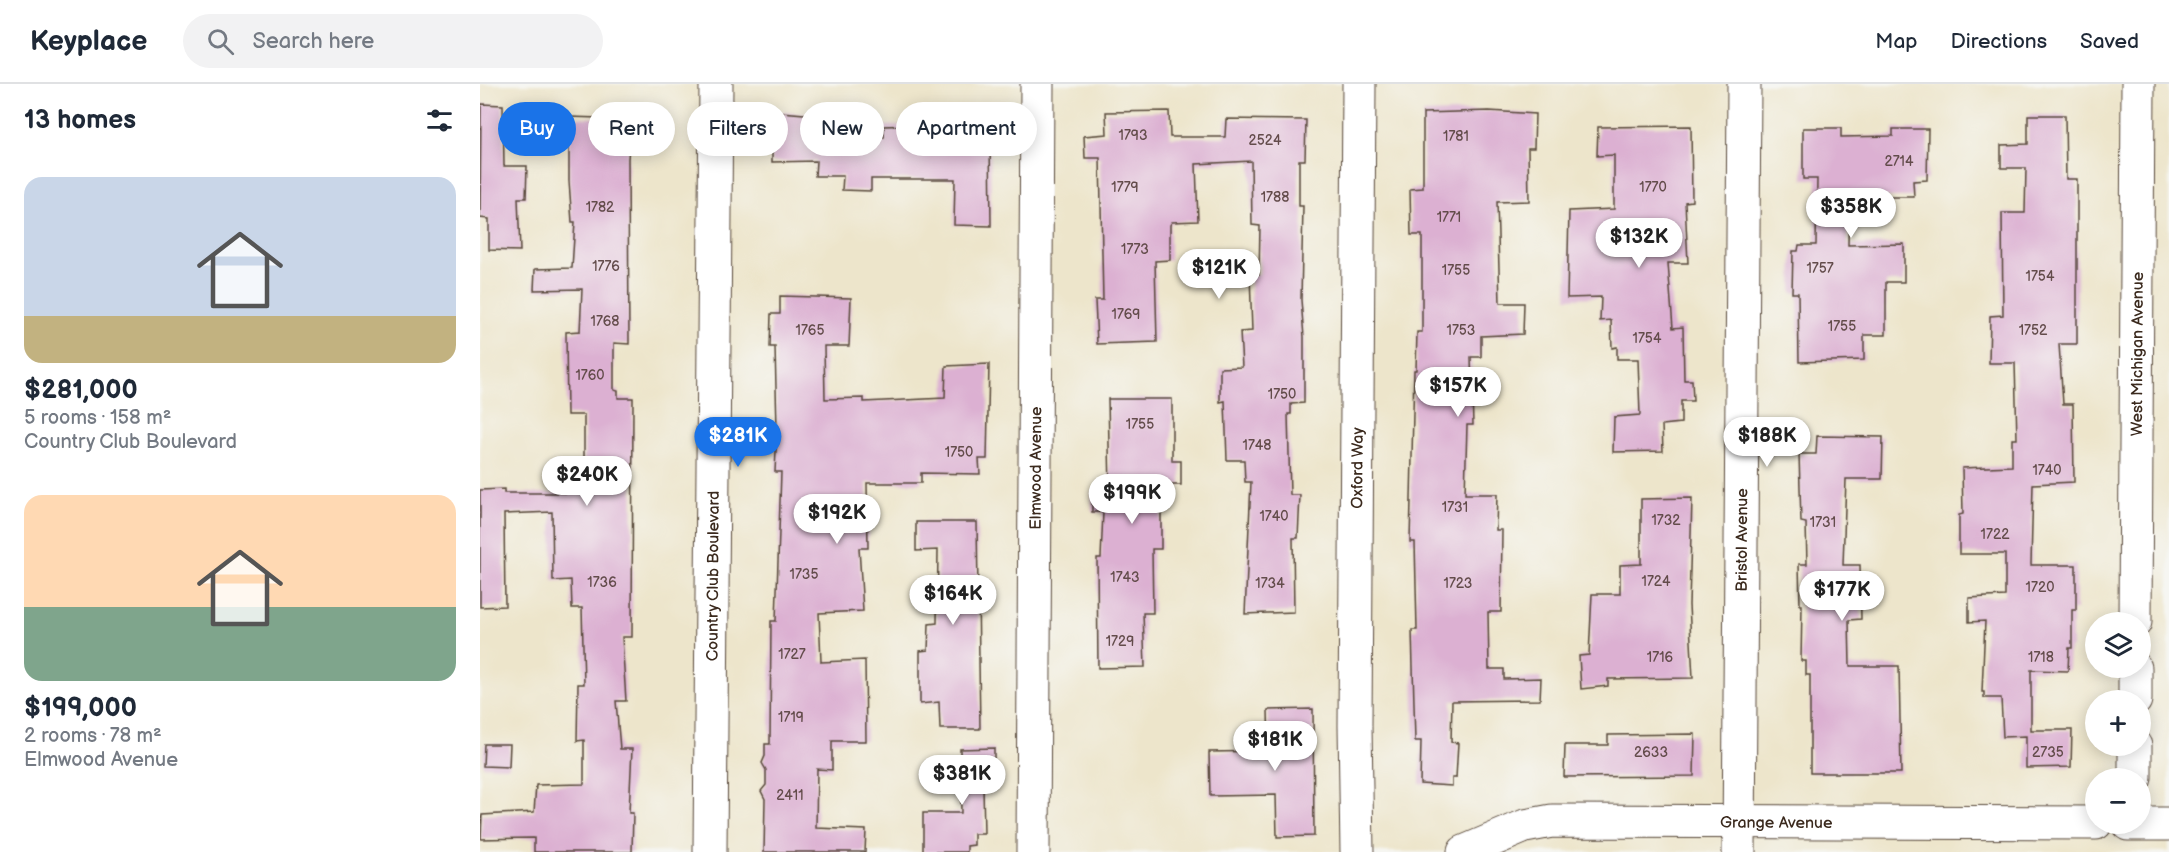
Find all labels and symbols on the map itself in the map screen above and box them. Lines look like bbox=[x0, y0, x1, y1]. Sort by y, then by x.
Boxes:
house number: 1793 bbox=[1119, 127, 1148, 144]
house number: 1781 bbox=[1443, 128, 1469, 145]
house number: 2524 bbox=[1249, 132, 1282, 149]
house number: 2714 bbox=[1884, 153, 1914, 170]
house number: 1779 bbox=[1111, 179, 1139, 196]
house number: 1770 bbox=[1639, 179, 1667, 196]
pin: $358K bbox=[1809, 188, 1893, 239]
house number: 1788 bbox=[1261, 189, 1289, 206]
house number: 1782 bbox=[586, 199, 615, 216]
house number: 1771 bbox=[1437, 209, 1461, 226]
pin: $132K bbox=[1597, 218, 1681, 269]
house number: 1773 bbox=[1121, 241, 1149, 258]
pin: $121K bbox=[1177, 249, 1261, 300]
house number: 1776 bbox=[592, 258, 620, 275]
house number: 1757 bbox=[1806, 260, 1834, 277]
house number: 1755 bbox=[1442, 262, 1470, 279]
house number: 1754 bbox=[2026, 268, 2055, 285]
street label: West Michigan Avenue bbox=[2128, 271, 2148, 436]
house number: 1769 bbox=[1112, 306, 1140, 323]
house number: 1768 bbox=[590, 313, 620, 330]
house number: 1755 bbox=[1828, 318, 1856, 335]
house number: 1765 bbox=[796, 322, 824, 339]
house number: 1753 bbox=[1447, 322, 1475, 339]
house number: 1752 bbox=[2019, 322, 2048, 339]
house number: 1754 bbox=[1633, 330, 1662, 347]
house number: 1760 bbox=[575, 367, 605, 384]
pin: $157K bbox=[1416, 367, 1500, 418]
house number: 1750 bbox=[1268, 386, 1296, 403]
street label: Elmwood Avenue bbox=[1027, 406, 1046, 530]
house number: 1755 bbox=[1126, 416, 1154, 433]
pin: $281K bbox=[696, 417, 780, 468]
pin: $188K bbox=[1725, 417, 1809, 468]
street label: Oxford Way bbox=[1348, 426, 1368, 509]
house number: 1748 bbox=[1243, 437, 1272, 454]
house number: 1750 bbox=[945, 444, 973, 461]
pin: $240K bbox=[545, 456, 629, 507]
house number: 1740 bbox=[2032, 462, 2062, 479]
pin: $199K bbox=[1090, 474, 1174, 525]
street label: Bristol Avenue bbox=[1733, 488, 1752, 592]
street label: Country Club Boulevard bbox=[703, 491, 724, 661]
pin: $192K bbox=[795, 494, 879, 545]
house number: 1731 bbox=[1442, 499, 1468, 516]
house number: 1740 bbox=[1259, 508, 1289, 525]
house number: 1732 bbox=[1651, 512, 1681, 529]
house number: 1731 bbox=[1810, 514, 1836, 531]
house number: 1722 bbox=[1981, 526, 2010, 543]
house number: 1735 bbox=[790, 566, 818, 583]
house number: 1743 bbox=[1110, 569, 1140, 586]
pin: $177K bbox=[1800, 571, 1884, 622]
house number: 1724 bbox=[1642, 573, 1671, 590]
house number: 1736 bbox=[587, 574, 617, 591]
pin: $164K bbox=[911, 575, 995, 626]
house number: 1734 bbox=[1255, 575, 1285, 592]
house number: 1723 bbox=[1444, 575, 1472, 592]
house number: 1720 bbox=[2026, 579, 2054, 596]
house number: 1729 bbox=[1106, 633, 1134, 650]
house number: 1727 bbox=[778, 646, 806, 663]
house number: 1716 bbox=[1647, 649, 1674, 666]
house number: 1718 bbox=[2028, 649, 2054, 666]
house number: 1719 bbox=[778, 709, 804, 726]
pin: $181K bbox=[1233, 721, 1317, 772]
house number: 2633 bbox=[1634, 744, 1668, 761]
house number: 2735 bbox=[2032, 744, 2064, 761]
pin: $381K bbox=[920, 755, 1004, 806]
house number: 2411 bbox=[776, 787, 804, 804]
street label: Grange Avenue bbox=[1720, 814, 1833, 833]

